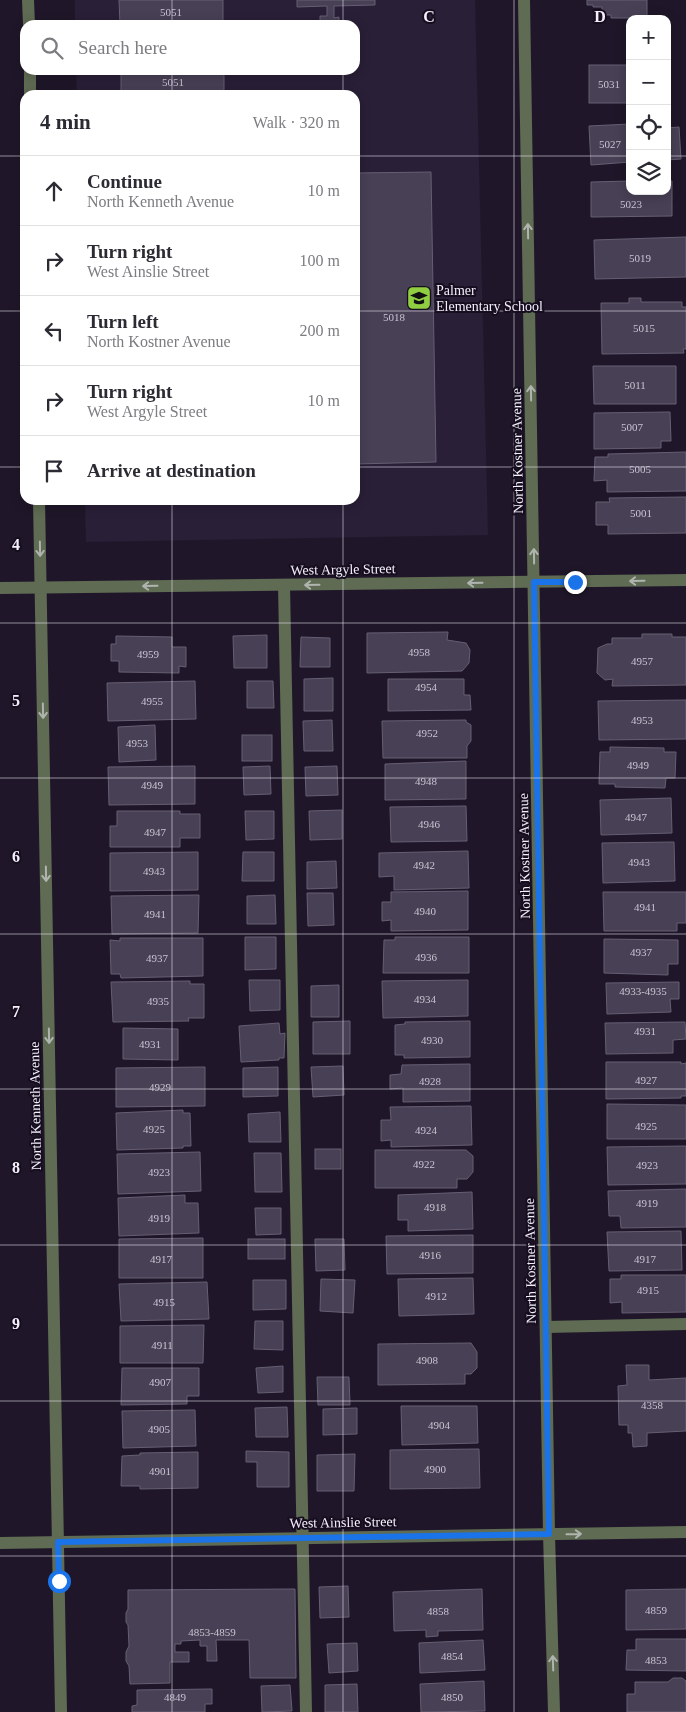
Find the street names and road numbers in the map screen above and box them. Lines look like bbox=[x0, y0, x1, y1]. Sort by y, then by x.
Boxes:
street label: North Kostner Avenue bbox=[509, 388, 526, 514]
street label: West Argyle Street bbox=[290, 561, 396, 578]
street label: North Kostner Avenue bbox=[516, 793, 533, 919]
street label: North Kenneth Avenue bbox=[27, 1041, 44, 1171]
street label: North Kostner Avenue bbox=[522, 1198, 539, 1324]
street label: West Ainslie Street bbox=[289, 1514, 397, 1531]

